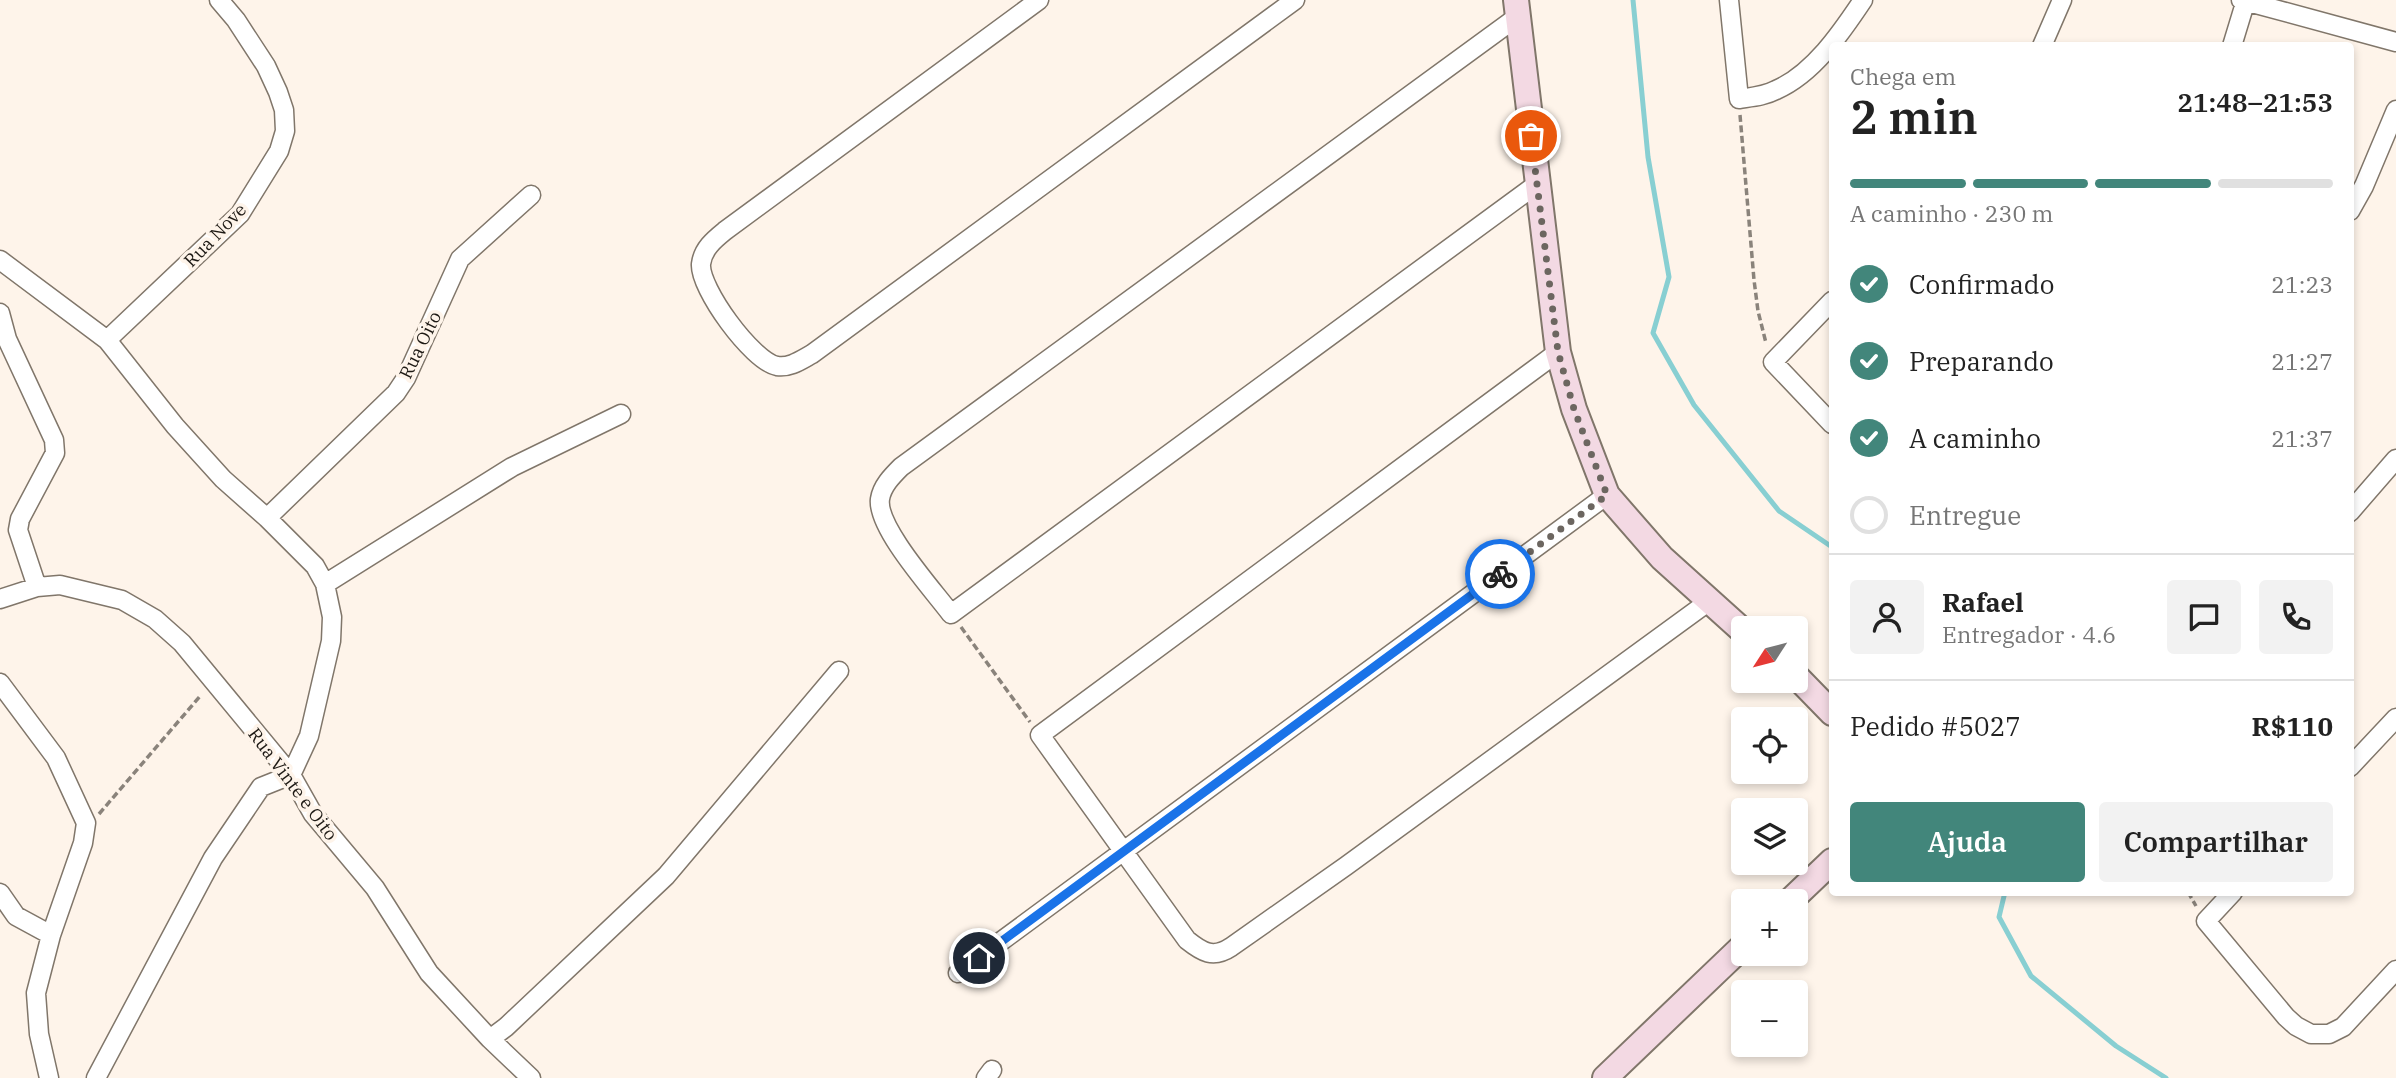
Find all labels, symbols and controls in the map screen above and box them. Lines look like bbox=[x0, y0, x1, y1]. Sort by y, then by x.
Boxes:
text: Chega em bbox=[1850, 61, 1956, 91]
text: 21:48–21:53 bbox=[2177, 85, 2333, 119]
text: 2 min bbox=[1850, 87, 1978, 147]
pin bbox=[1501, 106, 1561, 166]
icon: bag bbox=[1512, 117, 1550, 155]
street label: Rua Nove bbox=[179, 198, 251, 272]
text: A caminho · 230 m bbox=[1850, 198, 2053, 228]
icon: check bbox=[1850, 265, 1888, 303]
text: Confirmado bbox=[1909, 267, 2054, 301]
text: 21:23 bbox=[2271, 269, 2333, 299]
street label: Rua Oito bbox=[394, 308, 446, 382]
icon: check bbox=[1850, 342, 1888, 380]
text: Preparando bbox=[1909, 344, 2054, 378]
text: 21:27 bbox=[2271, 346, 2333, 376]
icon: check bbox=[1850, 419, 1888, 457]
text: A caminho bbox=[1909, 421, 2041, 455]
text: 21:37 bbox=[2271, 423, 2333, 453]
text: Entregue bbox=[1909, 498, 2021, 532]
courier bbox=[1465, 539, 1535, 609]
icon: bike bbox=[1481, 555, 1519, 593]
button: person bbox=[1850, 580, 1924, 654]
button: chat bbox=[2167, 580, 2241, 654]
button: phone bbox=[2259, 580, 2333, 654]
text: Rafael bbox=[1942, 585, 2024, 619]
north arrow bbox=[1731, 616, 1808, 693]
map controls bbox=[1731, 616, 1808, 1057]
text: Entregador · 4.6 bbox=[1942, 619, 2116, 649]
button: locate bbox=[1731, 707, 1808, 784]
text: Pedido #5027 bbox=[1850, 709, 2021, 743]
text: R$110 bbox=[2252, 709, 2333, 743]
street label: Rua Vinte e Oito bbox=[243, 723, 343, 845]
button: layers bbox=[1731, 798, 1808, 875]
button: Ajuda bbox=[1850, 802, 2085, 882]
button: Compartilhar bbox=[2099, 802, 2333, 882]
button: + bbox=[1731, 889, 1808, 966]
pin bbox=[949, 928, 1009, 988]
icon: home bbox=[960, 939, 998, 977]
button: − bbox=[1731, 980, 1808, 1057]

